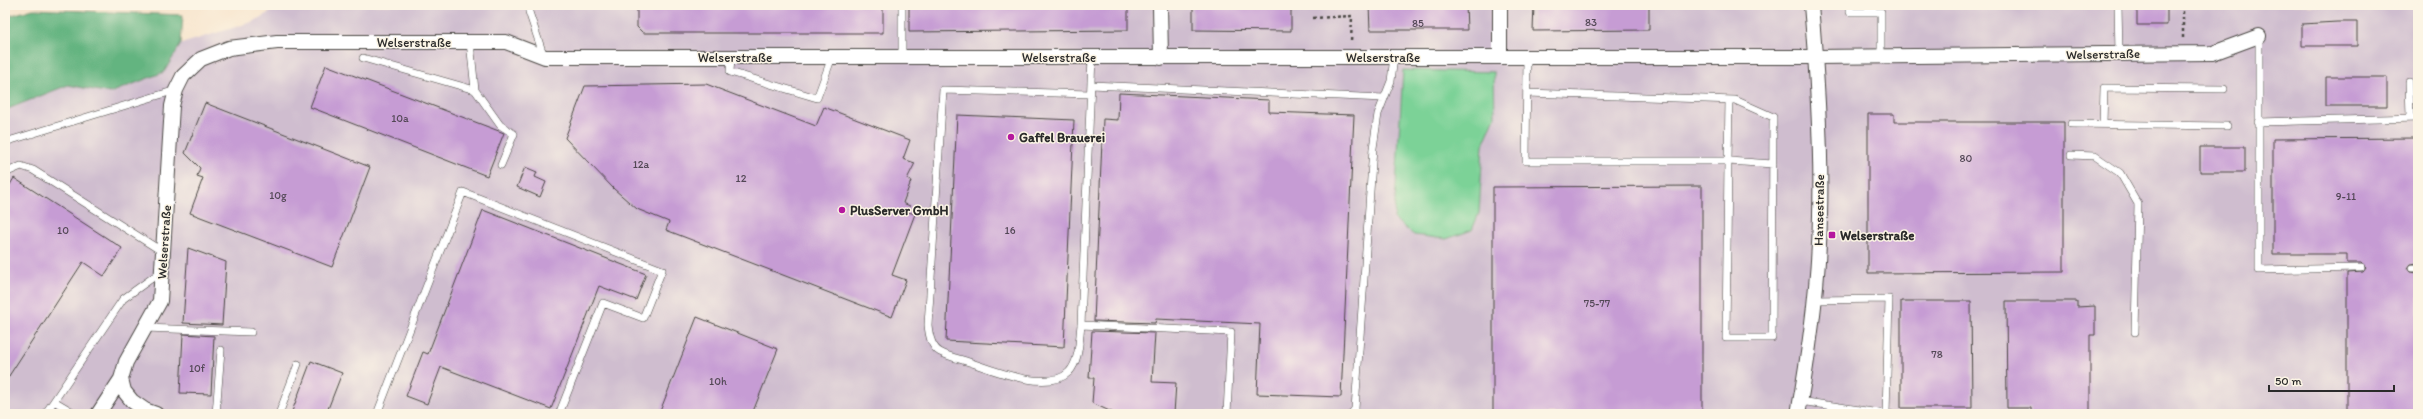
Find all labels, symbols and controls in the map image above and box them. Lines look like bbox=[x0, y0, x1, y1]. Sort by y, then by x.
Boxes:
house number: 83 bbox=[1585, 16, 1597, 29]
house number: 85 bbox=[1412, 17, 1424, 30]
street label: Welserstraße bbox=[377, 35, 451, 50]
street label: Welserstraße bbox=[2066, 46, 2140, 62]
street label: Welserstraße bbox=[698, 50, 772, 65]
street label: Welserstraße bbox=[1022, 50, 1096, 65]
street label: Welserstraße bbox=[1346, 50, 1420, 65]
house number: 10a bbox=[391, 112, 409, 125]
place label: Gaffel Brauerei bbox=[1019, 130, 1105, 145]
marker: Gaffel Brauerei bbox=[1006, 132, 1016, 142]
house number: 80 bbox=[1960, 152, 1973, 165]
house number: 12a bbox=[633, 158, 650, 171]
house number: 12 bbox=[736, 172, 747, 185]
street label: Hansestraße bbox=[1811, 174, 1827, 246]
house number: 10g bbox=[269, 189, 287, 202]
house number: 9-11 bbox=[2336, 190, 2356, 203]
place label: PlusServer GmbH bbox=[850, 203, 949, 218]
street label: Welserstraße bbox=[154, 204, 174, 280]
marker: PlusServer GmbH bbox=[837, 205, 847, 215]
house number: 10 bbox=[57, 224, 69, 237]
house number: 16 bbox=[1005, 224, 1016, 237]
place label: Welserstraße bbox=[1840, 228, 1914, 243]
marker: Welserstraße bbox=[1827, 230, 1837, 240]
house number: 75-77 bbox=[1584, 297, 1611, 310]
house number: 78 bbox=[1931, 348, 1943, 361]
house number: 10f bbox=[189, 362, 206, 375]
scale bar bbox=[2269, 367, 2394, 393]
text: 50 m bbox=[2275, 374, 2301, 388]
house number: 10h bbox=[709, 375, 727, 388]

